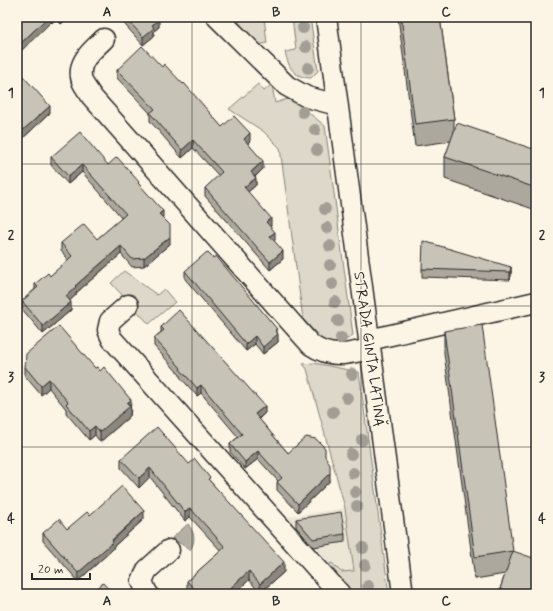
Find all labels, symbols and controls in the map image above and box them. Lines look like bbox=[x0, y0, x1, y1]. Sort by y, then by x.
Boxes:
text: A bbox=[103, 4, 111, 21]
text: B bbox=[272, 4, 281, 21]
text: C bbox=[441, 4, 451, 21]
text: 1 bbox=[8, 85, 14, 102]
text: 1 bbox=[539, 85, 545, 102]
text: 2 bbox=[8, 227, 15, 244]
text: 2 bbox=[539, 227, 546, 244]
street label: STRADA GINTA LATINĂ bbox=[348, 270, 390, 428]
text: 3 bbox=[8, 369, 14, 386]
text: 3 bbox=[539, 369, 545, 386]
text: 4 bbox=[7, 511, 15, 528]
text: 4 bbox=[538, 511, 546, 528]
scale bar bbox=[32, 555, 90, 581]
text: 20 m bbox=[38, 562, 64, 578]
text: A bbox=[103, 593, 111, 610]
text: B bbox=[272, 593, 281, 610]
text: C bbox=[441, 593, 451, 610]

